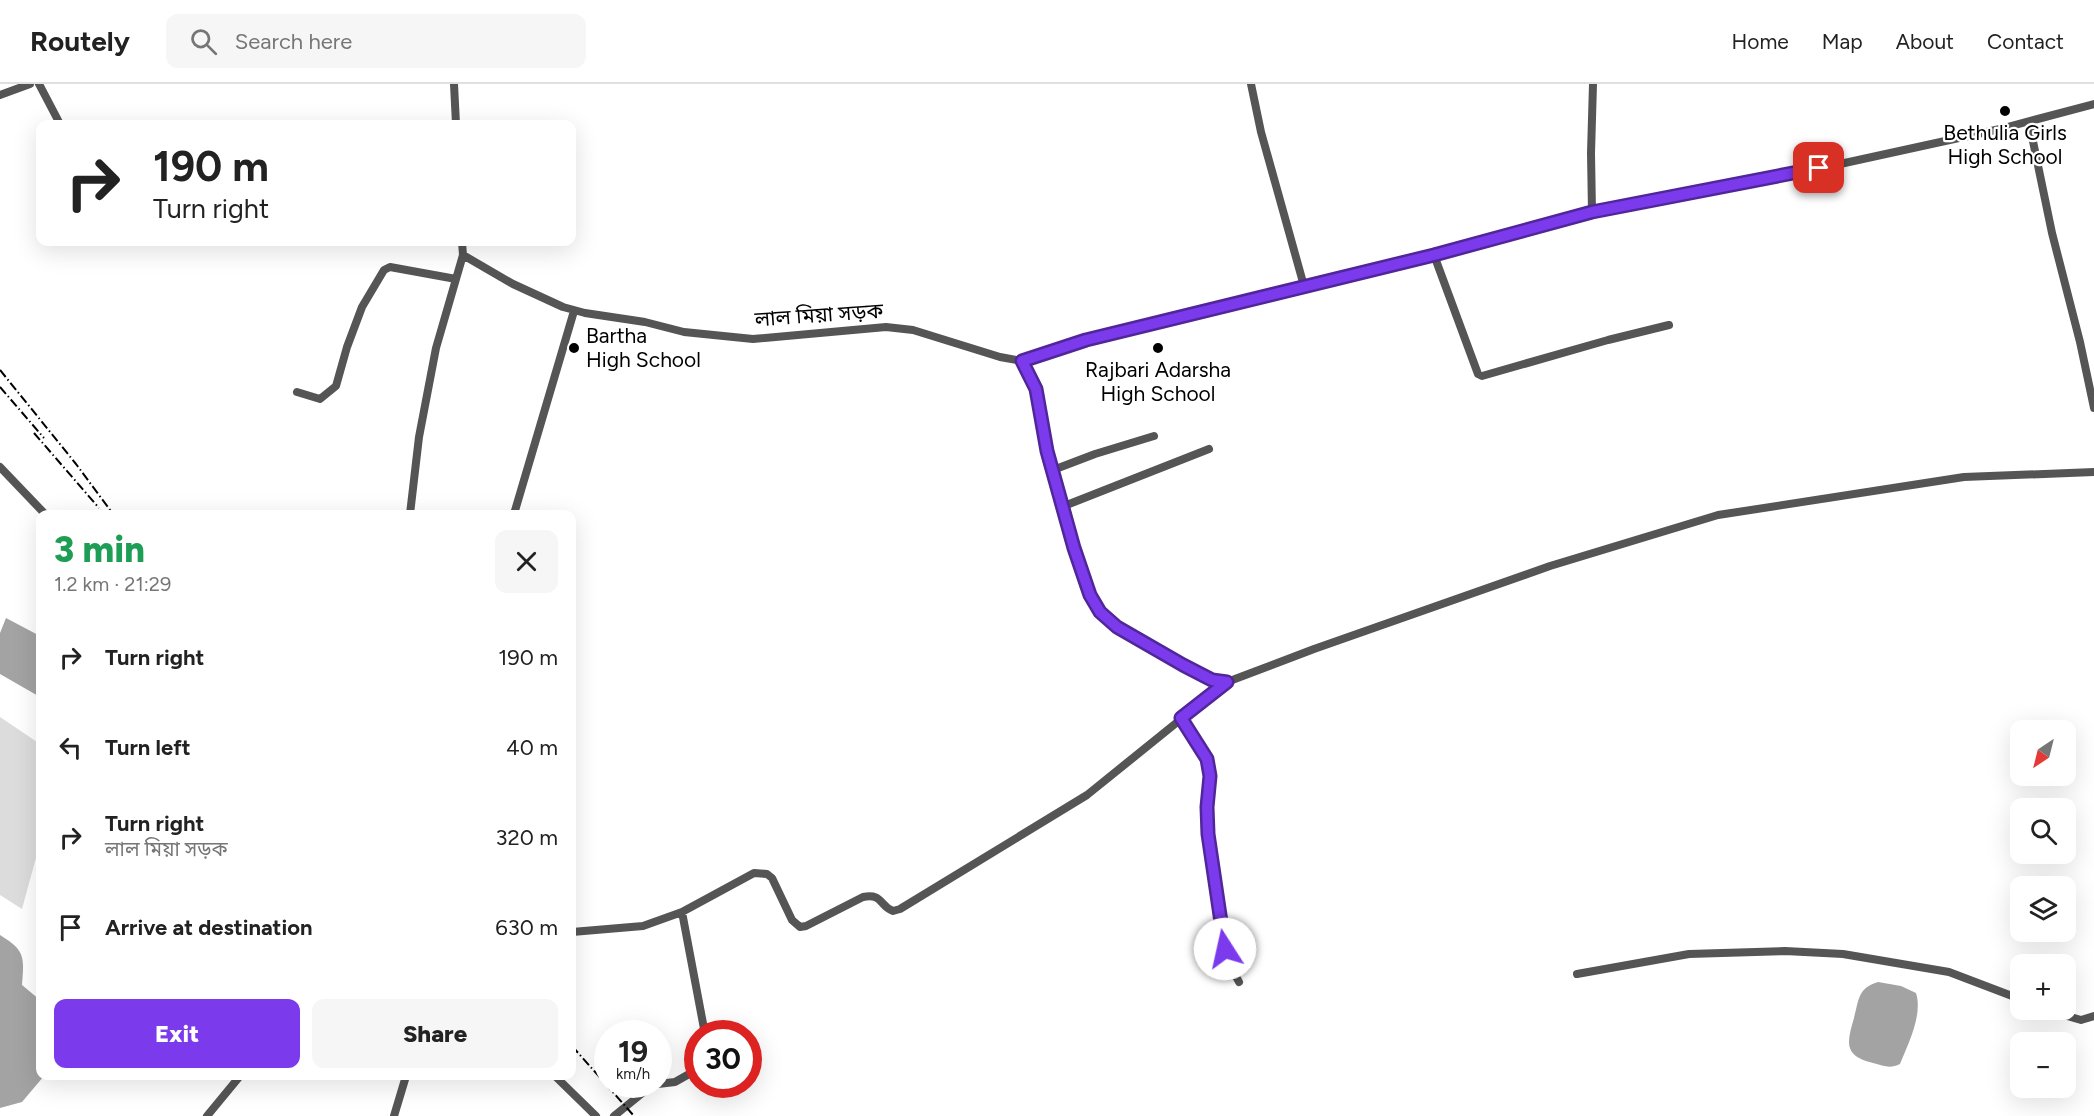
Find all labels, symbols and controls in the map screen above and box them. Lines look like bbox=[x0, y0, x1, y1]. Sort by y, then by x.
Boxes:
search box bbox=[166, 14, 586, 68]
text: Routely bbox=[30, 24, 130, 58]
icon: search bbox=[187, 25, 220, 58]
text: Search here bbox=[235, 28, 352, 55]
text: Home bbox=[1732, 29, 1789, 54]
text: Map bbox=[1822, 29, 1863, 54]
text: About bbox=[1896, 29, 1954, 54]
text: Contact bbox=[1987, 29, 2064, 54]
marker: Bethulia Girls High School bbox=[1998, 104, 2012, 118]
place label: Bethulia Girls High School bbox=[1943, 120, 2067, 169]
text: 190 m bbox=[153, 141, 269, 192]
pin bbox=[1793, 142, 1844, 193]
icon: right bbox=[54, 144, 132, 222]
icon: arrive bbox=[1802, 151, 1835, 184]
text: Turn right bbox=[153, 192, 269, 225]
street label: লাল মিয়া সড়ক bbox=[753, 297, 885, 332]
place label: Bartha High School bbox=[586, 323, 701, 372]
marker: Bartha High School bbox=[567, 341, 581, 355]
marker: Rajbari Adarsha High School bbox=[1151, 341, 1165, 355]
place label: Rajbari Adarsha High School bbox=[1085, 357, 1231, 406]
text: 3 min bbox=[54, 528, 145, 571]
button: close bbox=[495, 530, 558, 593]
text: 1.2 km · 21:29 bbox=[54, 572, 171, 596]
icon: right bbox=[54, 641, 87, 674]
text: Turn right bbox=[105, 644, 204, 671]
text: 190 m bbox=[498, 644, 558, 671]
north arrow bbox=[2010, 720, 2076, 786]
map controls bbox=[2010, 720, 2076, 1098]
icon: left bbox=[54, 731, 87, 764]
text: Turn left bbox=[105, 734, 191, 761]
text: 40 m bbox=[506, 734, 558, 761]
button: search bbox=[2010, 798, 2076, 864]
text: Turn right bbox=[105, 810, 204, 837]
icon: right bbox=[54, 821, 87, 854]
text: 320 m bbox=[495, 824, 558, 851]
text: লাল মিয়া সড়ক bbox=[105, 837, 228, 861]
button: layers bbox=[2010, 876, 2076, 942]
icon: arrive bbox=[54, 911, 87, 944]
text: Arrive at destination bbox=[105, 914, 313, 941]
text: 630 m bbox=[495, 914, 558, 941]
position arrow bbox=[1193, 917, 1257, 981]
button: + bbox=[2010, 954, 2076, 1020]
button: Exit bbox=[54, 999, 300, 1068]
button: Share bbox=[312, 999, 558, 1068]
speed limit sign: 30 bbox=[684, 1020, 762, 1098]
button: − bbox=[2010, 1032, 2076, 1098]
text: 19 bbox=[618, 1033, 648, 1070]
text: km/h bbox=[616, 1065, 650, 1083]

